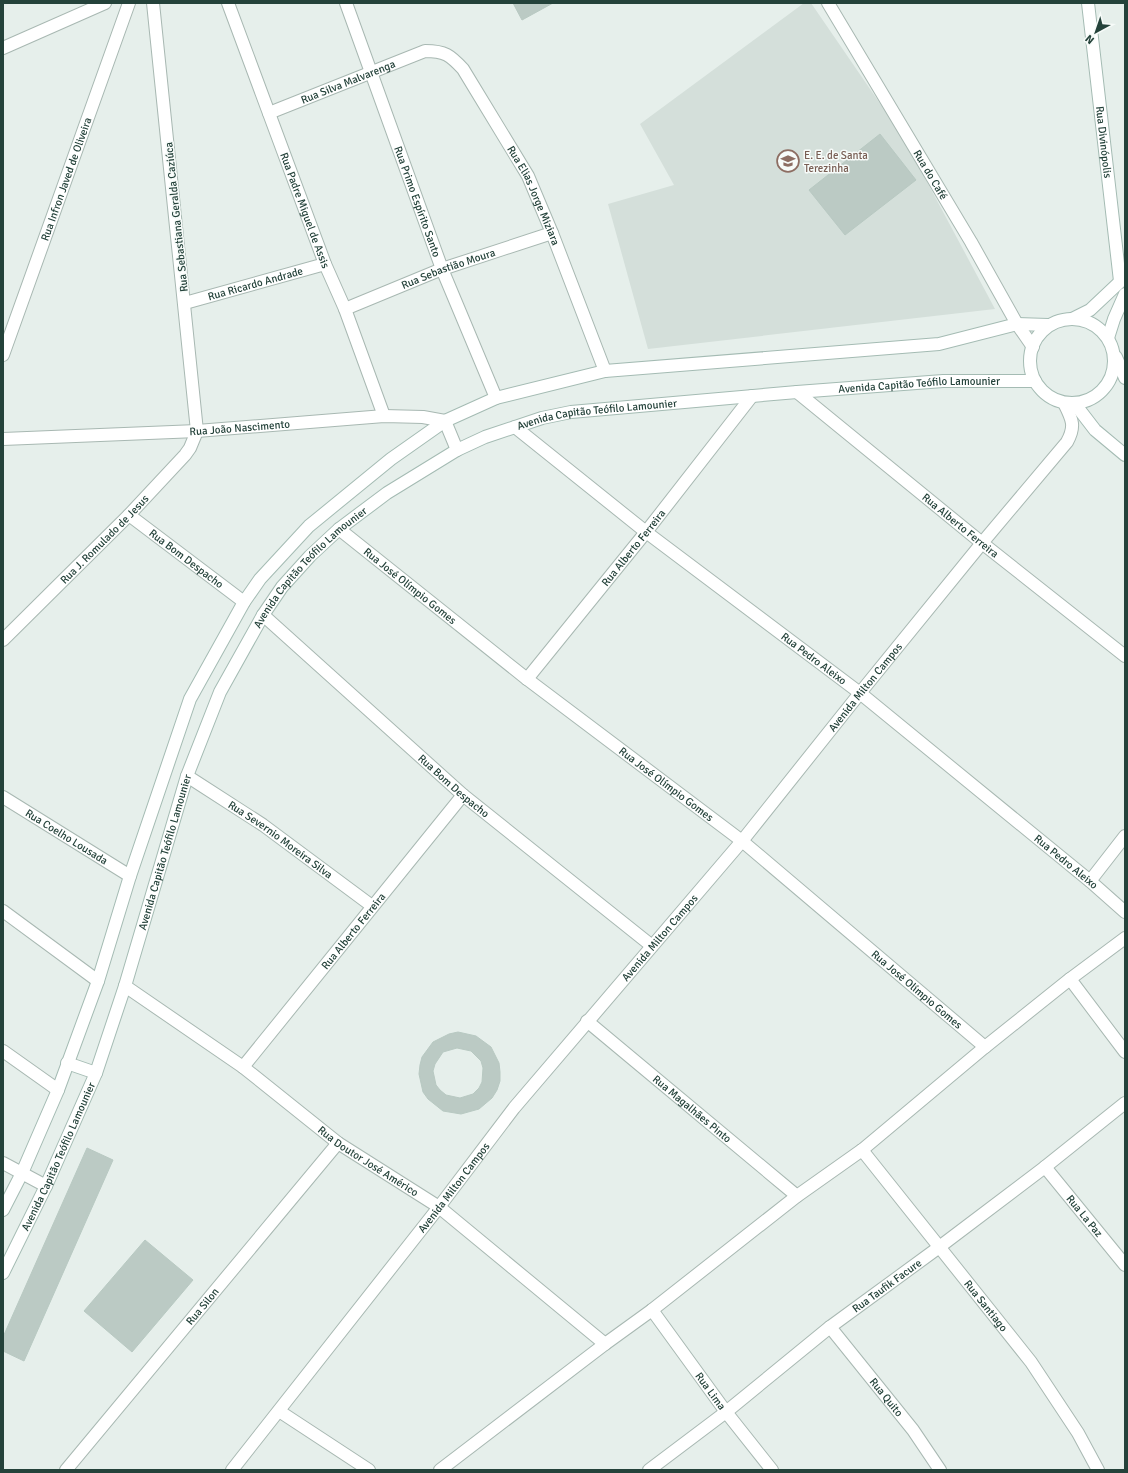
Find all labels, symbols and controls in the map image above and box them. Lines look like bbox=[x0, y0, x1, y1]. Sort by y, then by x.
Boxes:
north arrow bbox=[1076, 12, 1116, 52]
text: N bbox=[1083, 32, 1097, 47]
street label: Rua Silva Malvarenga bbox=[299, 57, 398, 107]
street label: Rua Divinópolis bbox=[1093, 105, 1114, 179]
street label: Rua Infron Javed de Oliveira bbox=[38, 115, 95, 243]
street label: Rua Sebastiana Geralda Caziúca bbox=[162, 141, 191, 293]
street label: Rua Elias Jorge Miziara bbox=[504, 143, 562, 248]
street label: Rua Primo Espírito Santo bbox=[391, 144, 443, 259]
school or university icon: E. E. de Santa Terezinha bbox=[775, 148, 801, 174]
street label: Rua do Café bbox=[910, 148, 950, 202]
place label: E. E. de Santa Terezinha bbox=[804, 149, 868, 175]
street label: Rua Padre Miguel de Assis bbox=[277, 151, 332, 270]
street label: Rua Sebastião Moura bbox=[400, 246, 497, 292]
street label: Rua Ricardo Andrade bbox=[206, 264, 304, 303]
street label: Avenida Capitão Teófilo Lamounier bbox=[838, 375, 1000, 396]
street label: Avenida Capitão Teófilo Lamounier bbox=[515, 397, 678, 433]
street label: Rua João Nascimento bbox=[189, 418, 291, 438]
street label: Rua Alberto Ferreira bbox=[919, 491, 1001, 561]
street label: Rua J. Romulado de Jesus bbox=[58, 492, 152, 587]
street label: Avenida Capitão Teófilo Lamounier bbox=[251, 504, 370, 630]
street label: Rua Alberto Ferreira bbox=[599, 507, 669, 589]
street label: Rua Bom Despacho bbox=[146, 527, 226, 591]
street label: Rua José Olímpio Gomes bbox=[361, 545, 459, 627]
street label: Rua Pedro Aleixo bbox=[778, 630, 849, 688]
street label: Avenida Milton Campos bbox=[826, 640, 905, 734]
street label: Rua José Olímpio Gomes bbox=[616, 745, 716, 824]
street label: Rua Bom Despacho bbox=[415, 752, 492, 821]
street label: Avenida Capitão Teófilo Lamounier bbox=[136, 773, 194, 932]
street label: Rua Severnio Moreira Silva bbox=[226, 798, 335, 882]
street label: Rua Coelho Lousada bbox=[23, 807, 110, 868]
street label: Rua Pedro Aleixo bbox=[1031, 832, 1101, 892]
street label: Rua Alberto Ferreira bbox=[319, 890, 389, 972]
street label: Avenida Milton Campos bbox=[619, 892, 701, 984]
street label: Rua José Olímpio Gomes bbox=[869, 948, 965, 1032]
street label: Rua Magalhães Pinto bbox=[650, 1073, 734, 1146]
street label: Avenida Capitão Teófilo Lamounier bbox=[19, 1080, 98, 1233]
street label: Rua Doutor José Américo bbox=[315, 1124, 421, 1199]
street label: Avenida Milton Campos bbox=[415, 1140, 493, 1235]
street label: Rua La Paz bbox=[1063, 1192, 1106, 1240]
street label: Rua Taufik Facure bbox=[850, 1256, 924, 1316]
street label: Rua Santiago bbox=[961, 1278, 1010, 1334]
street label: Rua Silon bbox=[183, 1285, 222, 1328]
street label: Rua Lima bbox=[692, 1370, 729, 1413]
street label: Rua Quito bbox=[867, 1375, 906, 1420]

